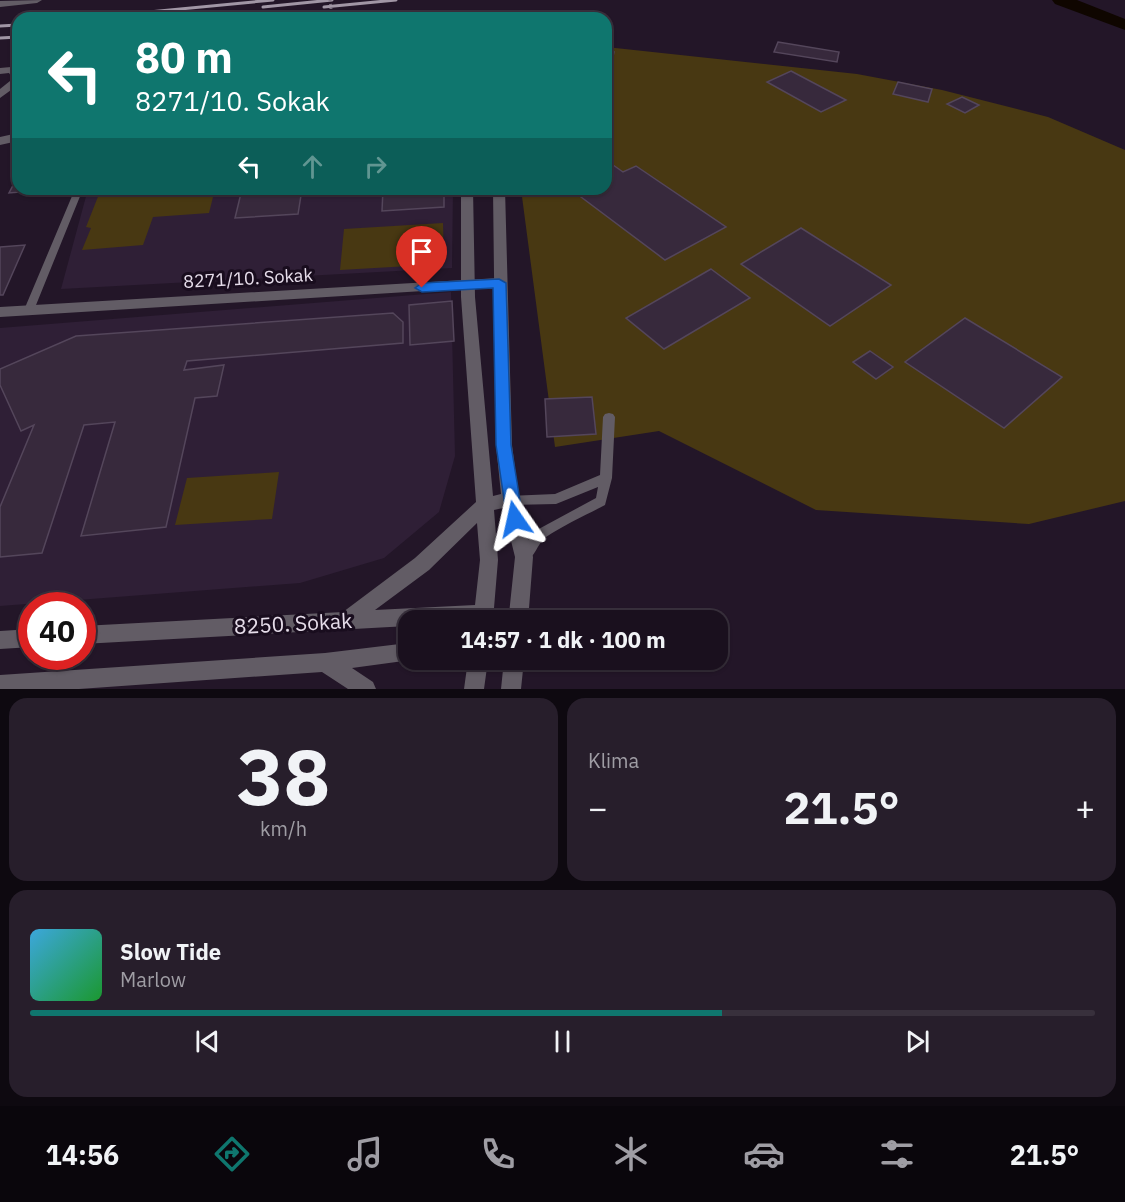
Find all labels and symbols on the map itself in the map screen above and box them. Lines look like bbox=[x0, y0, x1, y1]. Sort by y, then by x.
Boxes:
pin bbox=[396, 226, 447, 288]
street label: 8271/10. Sokak bbox=[183, 263, 314, 293]
position arrow bbox=[483, 487, 547, 551]
speed limit sign: 40 bbox=[18, 592, 96, 670]
street label: 8250. Sokak bbox=[233, 606, 353, 640]

